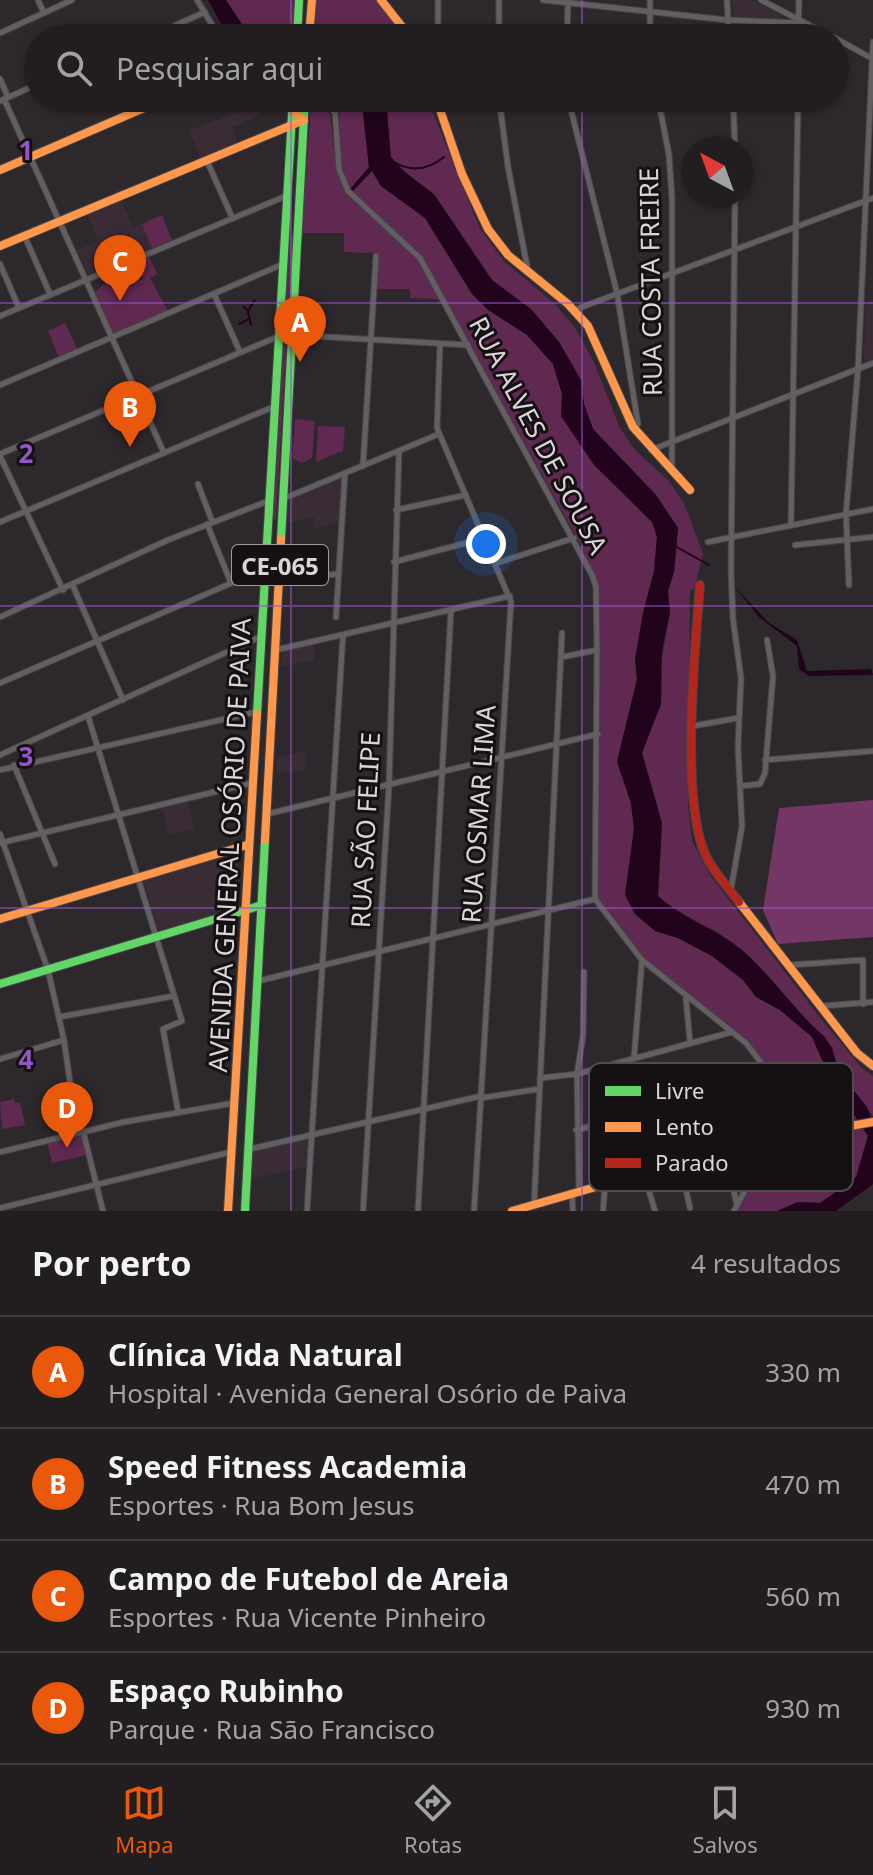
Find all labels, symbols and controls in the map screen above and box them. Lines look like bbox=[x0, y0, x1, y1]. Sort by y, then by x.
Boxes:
search box bbox=[24, 24, 849, 112]
icon: search bbox=[52, 46, 96, 90]
text: Pesquisar aqui bbox=[116, 48, 323, 89]
text: 1 bbox=[19, 132, 33, 168]
north arrow bbox=[681, 136, 753, 208]
street label: RUA COSTA FREIRE bbox=[630, 168, 670, 396]
pin: C bbox=[94, 235, 146, 301]
pin: A bbox=[274, 296, 326, 362]
street label: RUA ALVES DE SOUSA bbox=[461, 310, 617, 560]
pin: B bbox=[104, 381, 156, 447]
text: 2 bbox=[19, 435, 34, 471]
your location bbox=[466, 524, 506, 564]
road number: CE-065 bbox=[232, 545, 328, 585]
street label: AVENIDA GENERAL OSÓRIO DE PAIVA bbox=[199, 617, 259, 1073]
street label: RUA OSMAR LIMA bbox=[452, 703, 504, 924]
street label: RUA SÃO FELIPE bbox=[342, 731, 388, 929]
text: 3 bbox=[19, 738, 33, 774]
text: 4 bbox=[19, 1041, 34, 1077]
legend bbox=[589, 1063, 853, 1191]
text: Livre bbox=[655, 1075, 704, 1105]
pin: D bbox=[41, 1082, 93, 1148]
text: Lento bbox=[655, 1111, 714, 1141]
text: Parado bbox=[655, 1147, 728, 1177]
text: Por perto bbox=[32, 1240, 191, 1286]
text: 4 resultados bbox=[691, 1245, 841, 1281]
text: Clínica Vida Natural bbox=[108, 1334, 403, 1375]
text: A bbox=[49, 1354, 67, 1390]
text: 330 m bbox=[765, 1354, 841, 1390]
text: Hospital · Avenida General Osório de Paiva bbox=[108, 1375, 627, 1411]
text: Speed Fitness Academia bbox=[108, 1446, 467, 1487]
text: B bbox=[49, 1466, 67, 1502]
text: 470 m bbox=[765, 1466, 841, 1502]
text: Esportes · Rua Bom Jesus bbox=[108, 1487, 414, 1523]
text: Campo de Futebol de Areia bbox=[108, 1558, 509, 1599]
text: C bbox=[50, 1578, 66, 1614]
text: 560 m bbox=[765, 1578, 841, 1614]
text: Esportes · Rua Vicente Pinheiro bbox=[108, 1599, 486, 1635]
text: Espaço Rubinho bbox=[108, 1670, 344, 1711]
text: D bbox=[48, 1690, 68, 1726]
text: 930 m bbox=[765, 1690, 841, 1726]
text: Parque · Rua São Francisco bbox=[108, 1711, 435, 1747]
tab: Mapa bbox=[115, 1781, 173, 1859]
tab: Rotas bbox=[404, 1781, 462, 1859]
tab: Salvos bbox=[693, 1781, 758, 1859]

